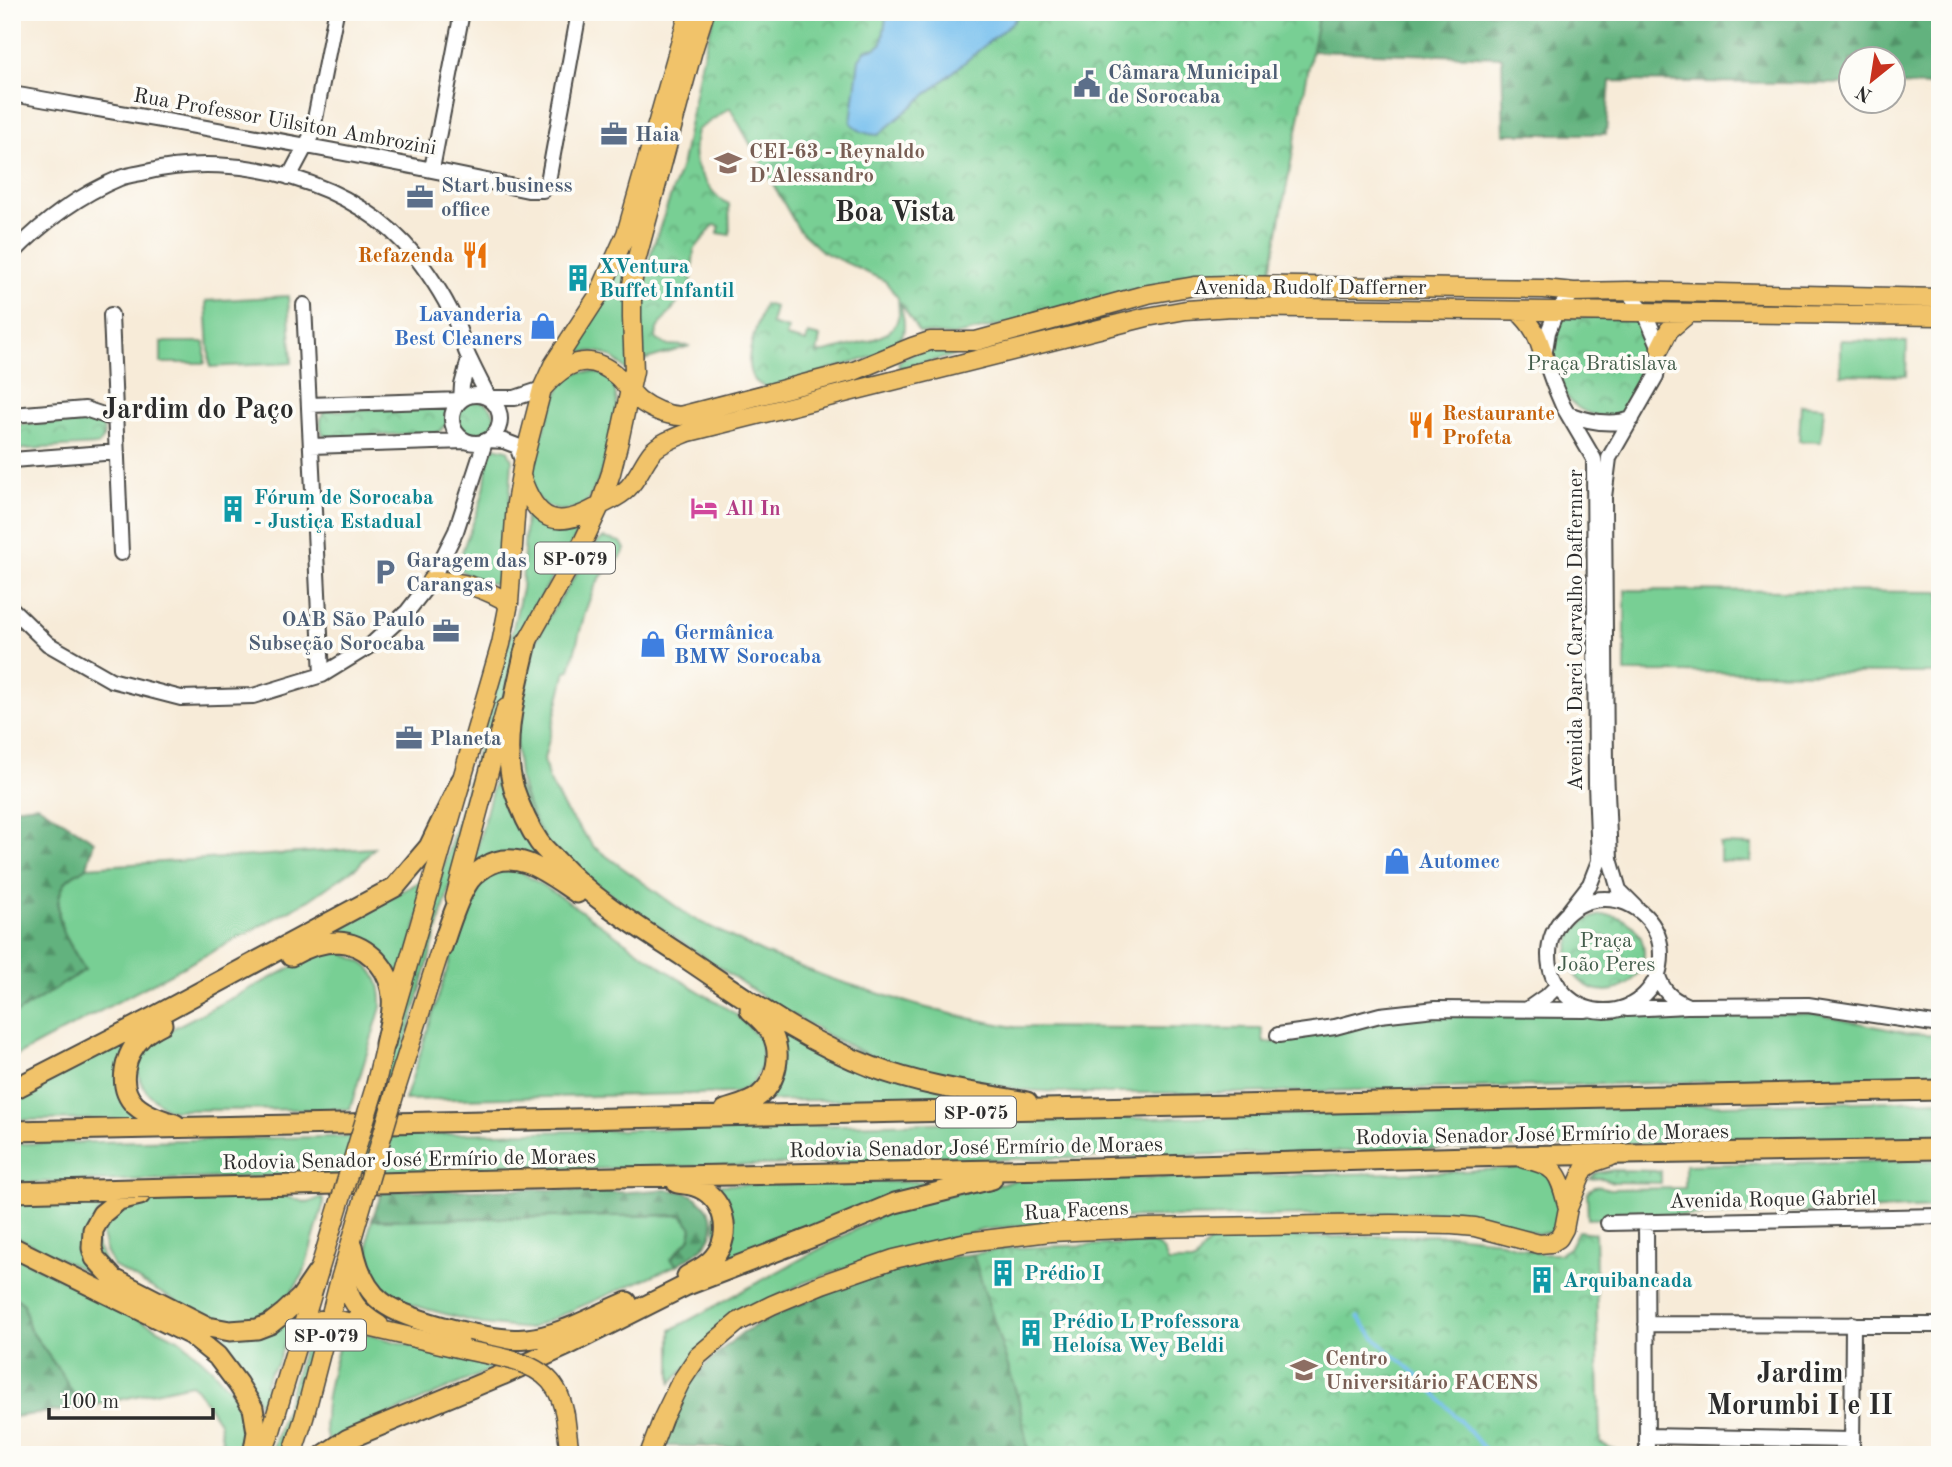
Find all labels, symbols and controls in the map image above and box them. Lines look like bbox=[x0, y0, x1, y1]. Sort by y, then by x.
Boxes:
north arrow bbox=[1836, 46, 1906, 116]
place label: Câmara Municipal de Sorocaba bbox=[1108, 63, 1278, 108]
public building icon: Câmara Municipal de Sorocaba bbox=[1072, 69, 1102, 99]
text: N bbox=[1853, 80, 1876, 104]
street label: Rua Professor Uilsiton Ambrozini bbox=[132, 85, 438, 160]
office icon: Haia bbox=[599, 119, 629, 149]
place label: Haia bbox=[635, 125, 680, 146]
place label: CEI-63 - Reynaldo D'Alessandro bbox=[749, 142, 925, 187]
school or university icon: CEI-63 - Reynaldo D'Alessandro bbox=[713, 148, 743, 178]
place label: Start business office bbox=[441, 176, 573, 221]
office icon: Start business office bbox=[405, 182, 435, 212]
district label: Boa Vista bbox=[835, 200, 955, 228]
restaurant icon: Refazenda bbox=[460, 240, 490, 270]
place label: Refazenda bbox=[358, 246, 454, 267]
place label: XVentura Buffet Infantil bbox=[599, 257, 735, 302]
building icon: XVentura Buffet Infantil bbox=[563, 263, 593, 293]
street label: Avenida Rudolf Dafferner bbox=[1193, 278, 1427, 299]
place label: Lavanderia Best Cleaners bbox=[394, 305, 522, 350]
shop icon: Lavanderia Best Cleaners bbox=[528, 311, 558, 341]
park label: Praça Bratislava bbox=[1527, 354, 1677, 375]
district label: Jardim do Paço bbox=[102, 397, 294, 425]
place label: Restaurante Profeta bbox=[1442, 404, 1555, 449]
restaurant icon: Restaurante Profeta bbox=[1406, 410, 1436, 440]
street label: Avenida Darci Carvalho Daffernner bbox=[1566, 469, 1587, 791]
place label: Fórum de Sorocaba - Justiça Estadual bbox=[254, 488, 434, 533]
hotel icon: All In bbox=[689, 493, 719, 523]
building icon: Fórum de Sorocaba - Justiça Estadual bbox=[218, 494, 248, 524]
place label: All In bbox=[725, 499, 781, 520]
road number: SP-079 bbox=[535, 542, 615, 573]
place label: Garagem das Carangas bbox=[406, 551, 527, 596]
parking icon: Garagem das Carangas bbox=[370, 557, 400, 587]
place label: OAB São Paulo Subseção Sorocaba bbox=[248, 610, 425, 655]
office icon: OAB São Paulo Subseção Sorocaba bbox=[431, 616, 461, 646]
place label: Germânica BMW Sorocaba bbox=[674, 623, 822, 668]
shop icon: Germânica BMW Sorocaba bbox=[638, 629, 668, 659]
office icon: Planeta bbox=[394, 723, 424, 753]
place label: Planeta bbox=[430, 729, 502, 750]
shop icon: Automec bbox=[1382, 846, 1412, 876]
place label: Automec bbox=[1418, 852, 1500, 873]
park label: Praça João Peres bbox=[1557, 931, 1655, 976]
road number: SP-075 bbox=[936, 1096, 1016, 1128]
street label: Rodovia Senador José Ermírio de Moraes bbox=[1355, 1122, 1729, 1149]
street label: Rodovia Senador José Ermírio de Moraes bbox=[789, 1135, 1163, 1162]
street label: Rodovia Senador José Ermírio de Moraes bbox=[222, 1147, 596, 1174]
street label: Avenida Roque Gabriel bbox=[1669, 1188, 1877, 1213]
street label: Rua Facens bbox=[1023, 1198, 1129, 1225]
building icon: Prédio I bbox=[988, 1258, 1018, 1288]
place label: Prédio I bbox=[1024, 1264, 1101, 1285]
building icon: Arquibancada bbox=[1527, 1265, 1557, 1295]
place label: Arquibancada bbox=[1563, 1271, 1693, 1292]
place label: Prédio L Professora Heloísa Wey Beldi bbox=[1052, 1312, 1240, 1357]
building icon: Prédio L Professora Heloísa Wey Beldi bbox=[1016, 1318, 1046, 1348]
road number: SP-079 bbox=[286, 1320, 366, 1350]
place label: Centro Universitário FACENS bbox=[1325, 1349, 1538, 1394]
school or university icon: Centro Universitário FACENS bbox=[1289, 1355, 1319, 1385]
district label: Jardim Morumbi I e II bbox=[1707, 1361, 1893, 1421]
scale bar bbox=[49, 1376, 214, 1420]
text: 100 m bbox=[60, 1392, 119, 1413]

